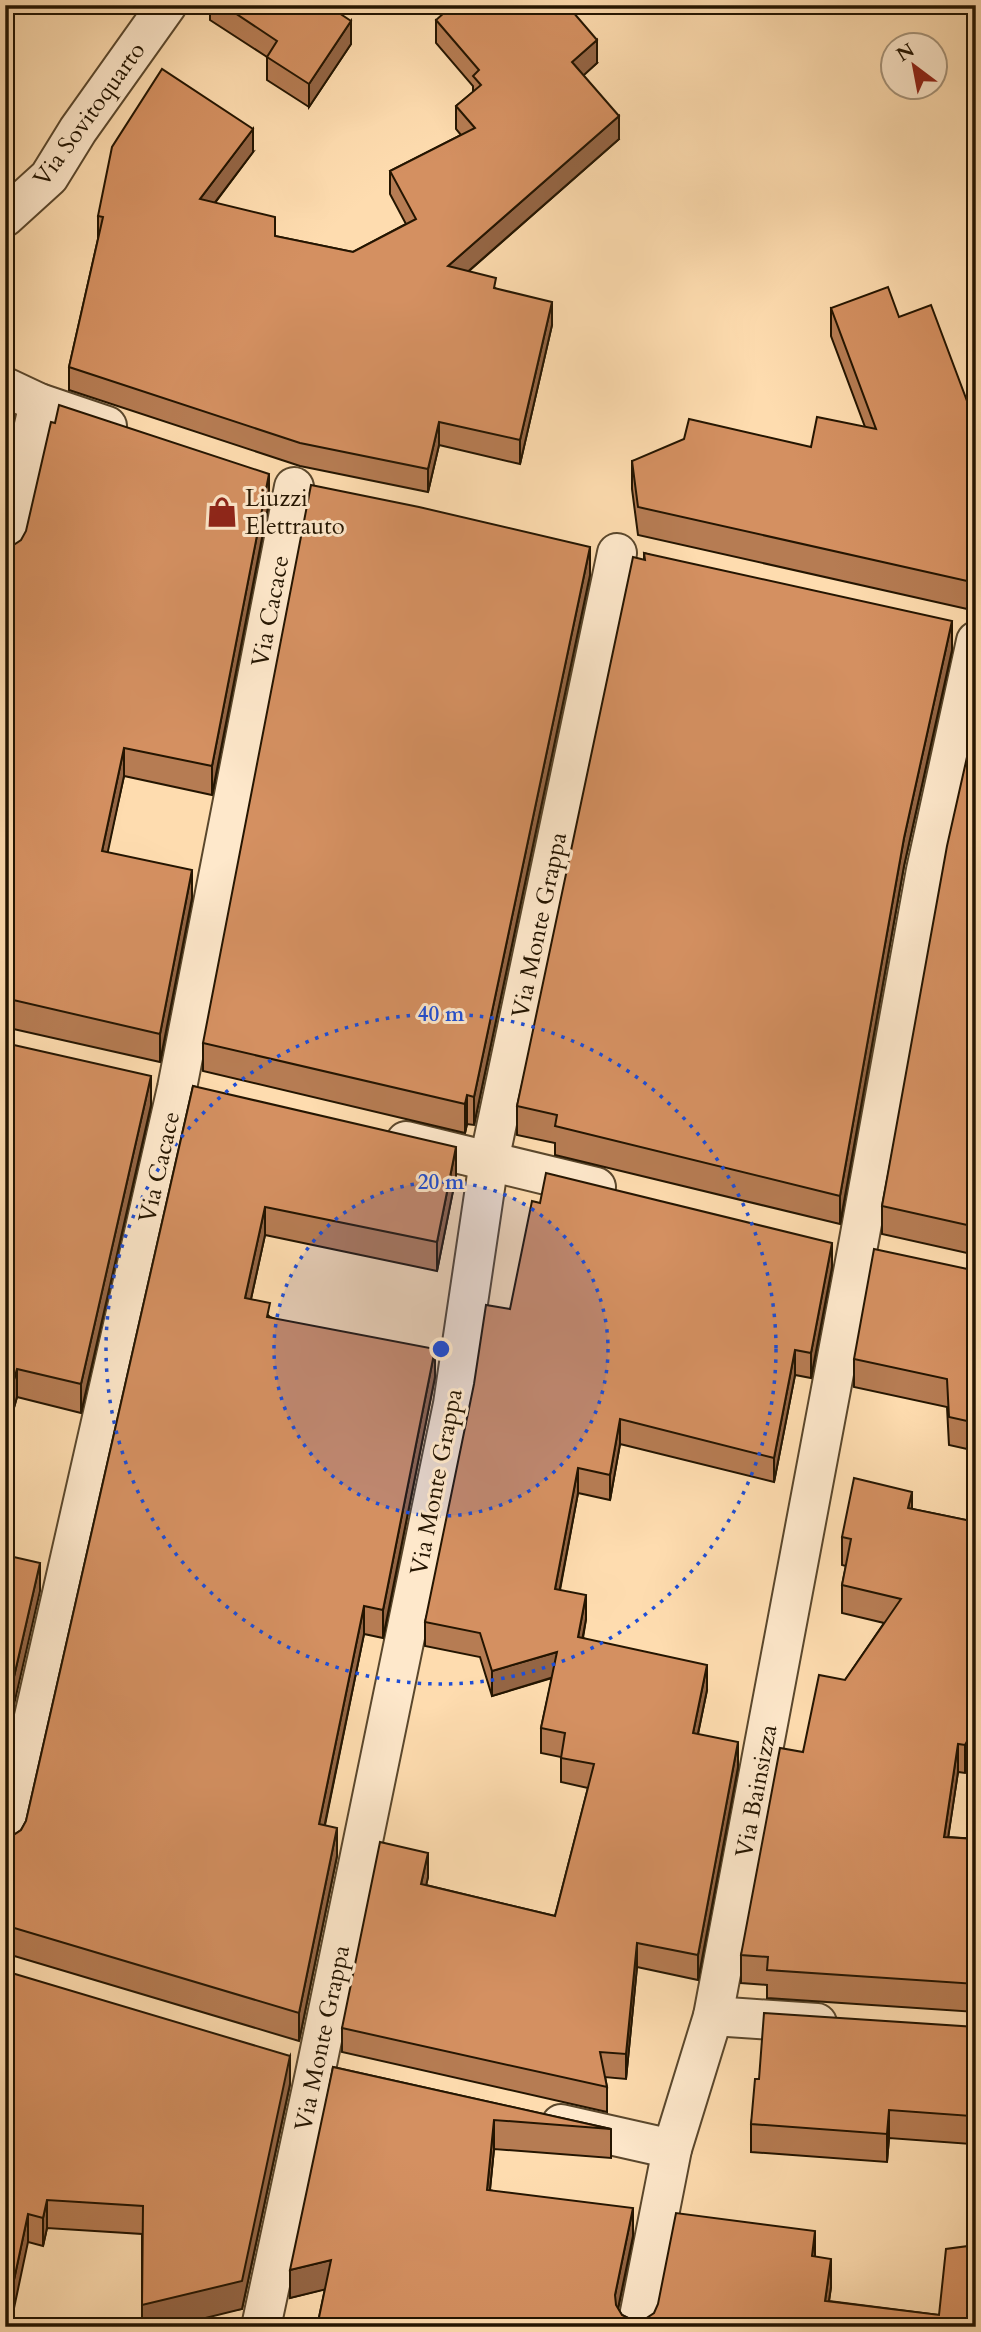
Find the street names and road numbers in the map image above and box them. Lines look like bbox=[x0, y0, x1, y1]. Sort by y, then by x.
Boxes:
street label: Via Sovitoquarto bbox=[26, 35, 153, 193]
street label: Via Cacace bbox=[244, 552, 297, 670]
street label: Via Monte Grappa bbox=[504, 828, 575, 1021]
street label: Via Cacace bbox=[131, 1108, 188, 1226]
street label: Via Monte Grappa bbox=[402, 1385, 471, 1578]
street label: Via Bainsizza bbox=[727, 1721, 786, 1860]
street label: Via Monte Grappa bbox=[287, 1941, 358, 2134]

